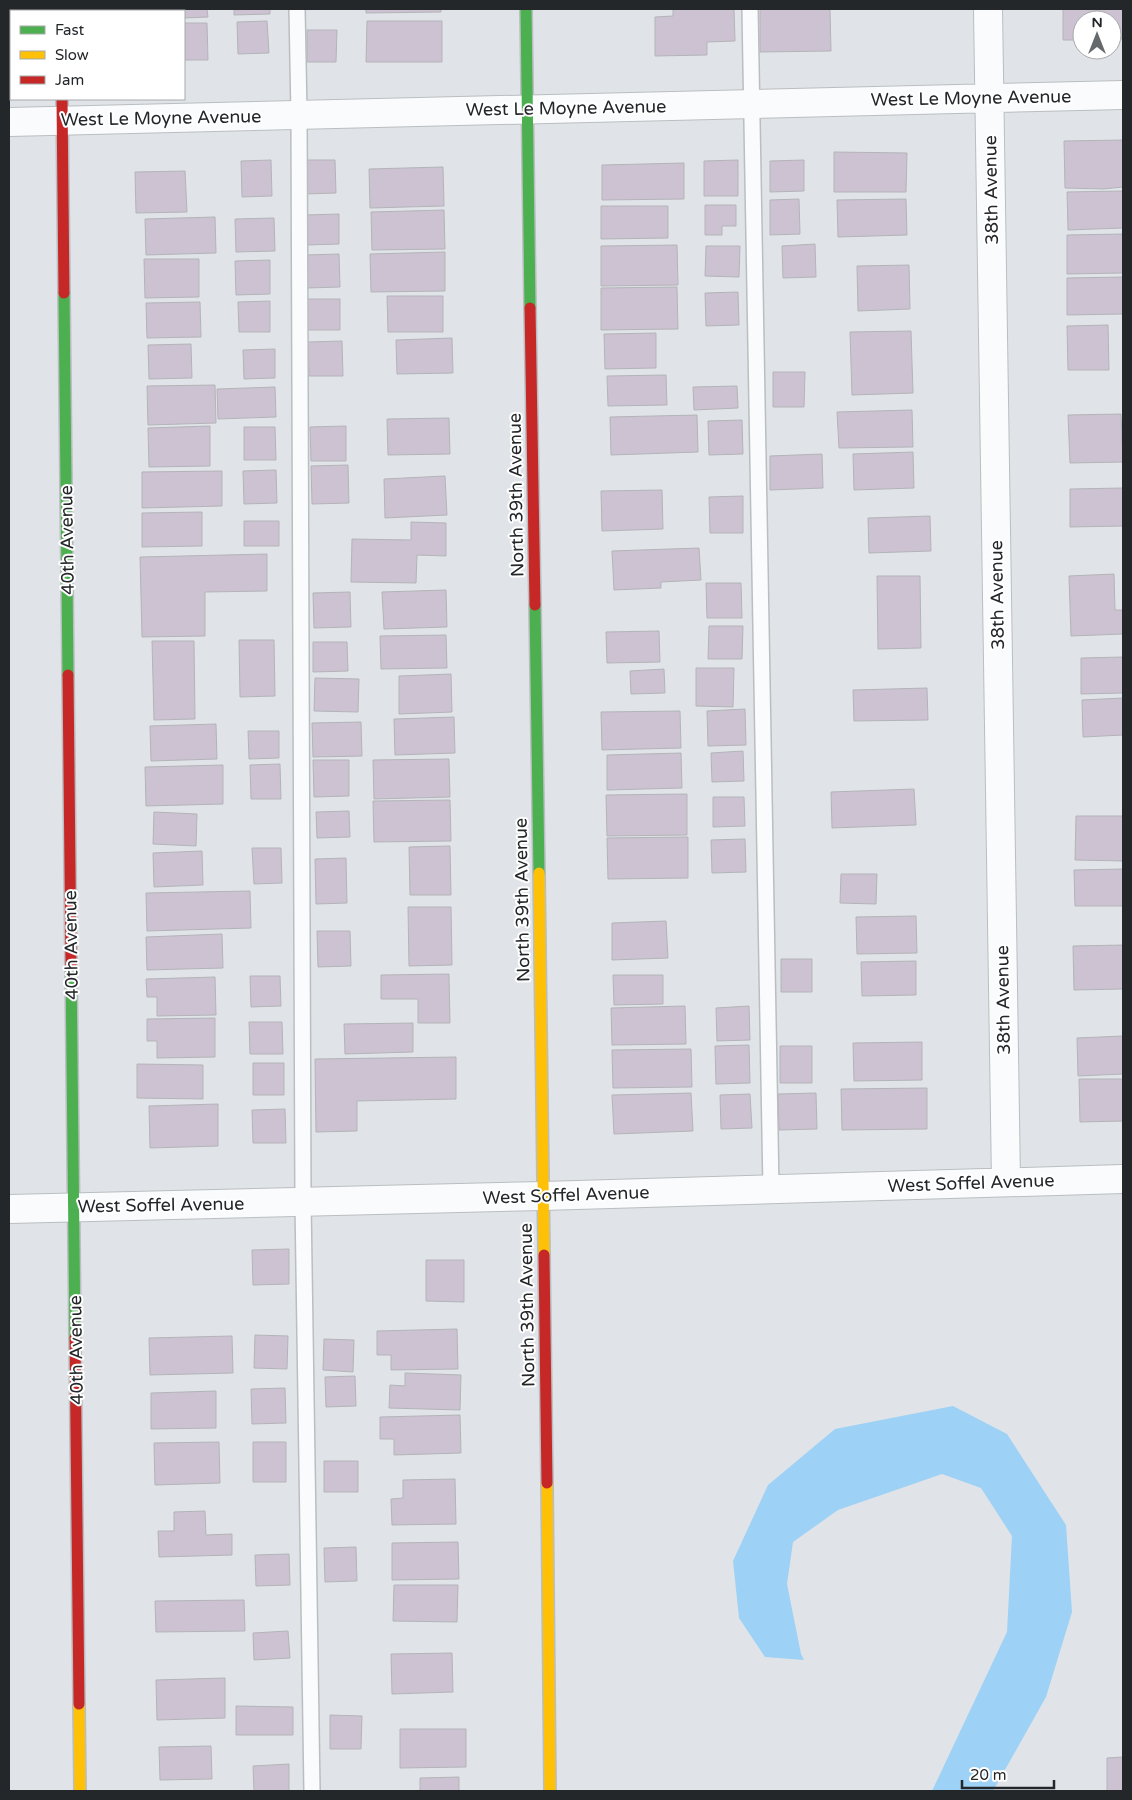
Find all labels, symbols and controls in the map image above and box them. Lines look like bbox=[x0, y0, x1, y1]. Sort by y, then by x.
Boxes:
legend bbox=[10, 10, 185, 100]
north arrow bbox=[1072, 10, 1122, 60]
text: N bbox=[1091, 14, 1103, 31]
text: Fast bbox=[55, 21, 85, 39]
text: Slow bbox=[55, 46, 89, 64]
text: Jam bbox=[55, 71, 84, 89]
street label: West Le Moyne Avenue bbox=[870, 85, 1072, 111]
street label: West Le Moyne Avenue bbox=[465, 95, 667, 121]
street label: West Le Moyne Avenue bbox=[60, 105, 262, 131]
street label: 38th Avenue bbox=[979, 135, 1003, 245]
street label: North 39th Avenue bbox=[504, 413, 528, 577]
street label: 40th Avenue bbox=[55, 485, 79, 595]
street label: 38th Avenue bbox=[985, 540, 1009, 650]
street label: North 39th Avenue bbox=[510, 818, 534, 982]
street label: 40th Avenue bbox=[59, 890, 83, 1000]
street label: 38th Avenue bbox=[991, 945, 1015, 1055]
street label: West Soffel Avenue bbox=[887, 1169, 1055, 1197]
street label: West Soffel Avenue bbox=[482, 1181, 650, 1209]
street label: West Soffel Avenue bbox=[77, 1193, 245, 1217]
street label: North 39th Avenue bbox=[515, 1223, 539, 1387]
street label: 40th Avenue bbox=[64, 1295, 88, 1405]
scale bar bbox=[962, 1758, 1054, 1790]
text: 20 m bbox=[970, 1766, 1007, 1784]

